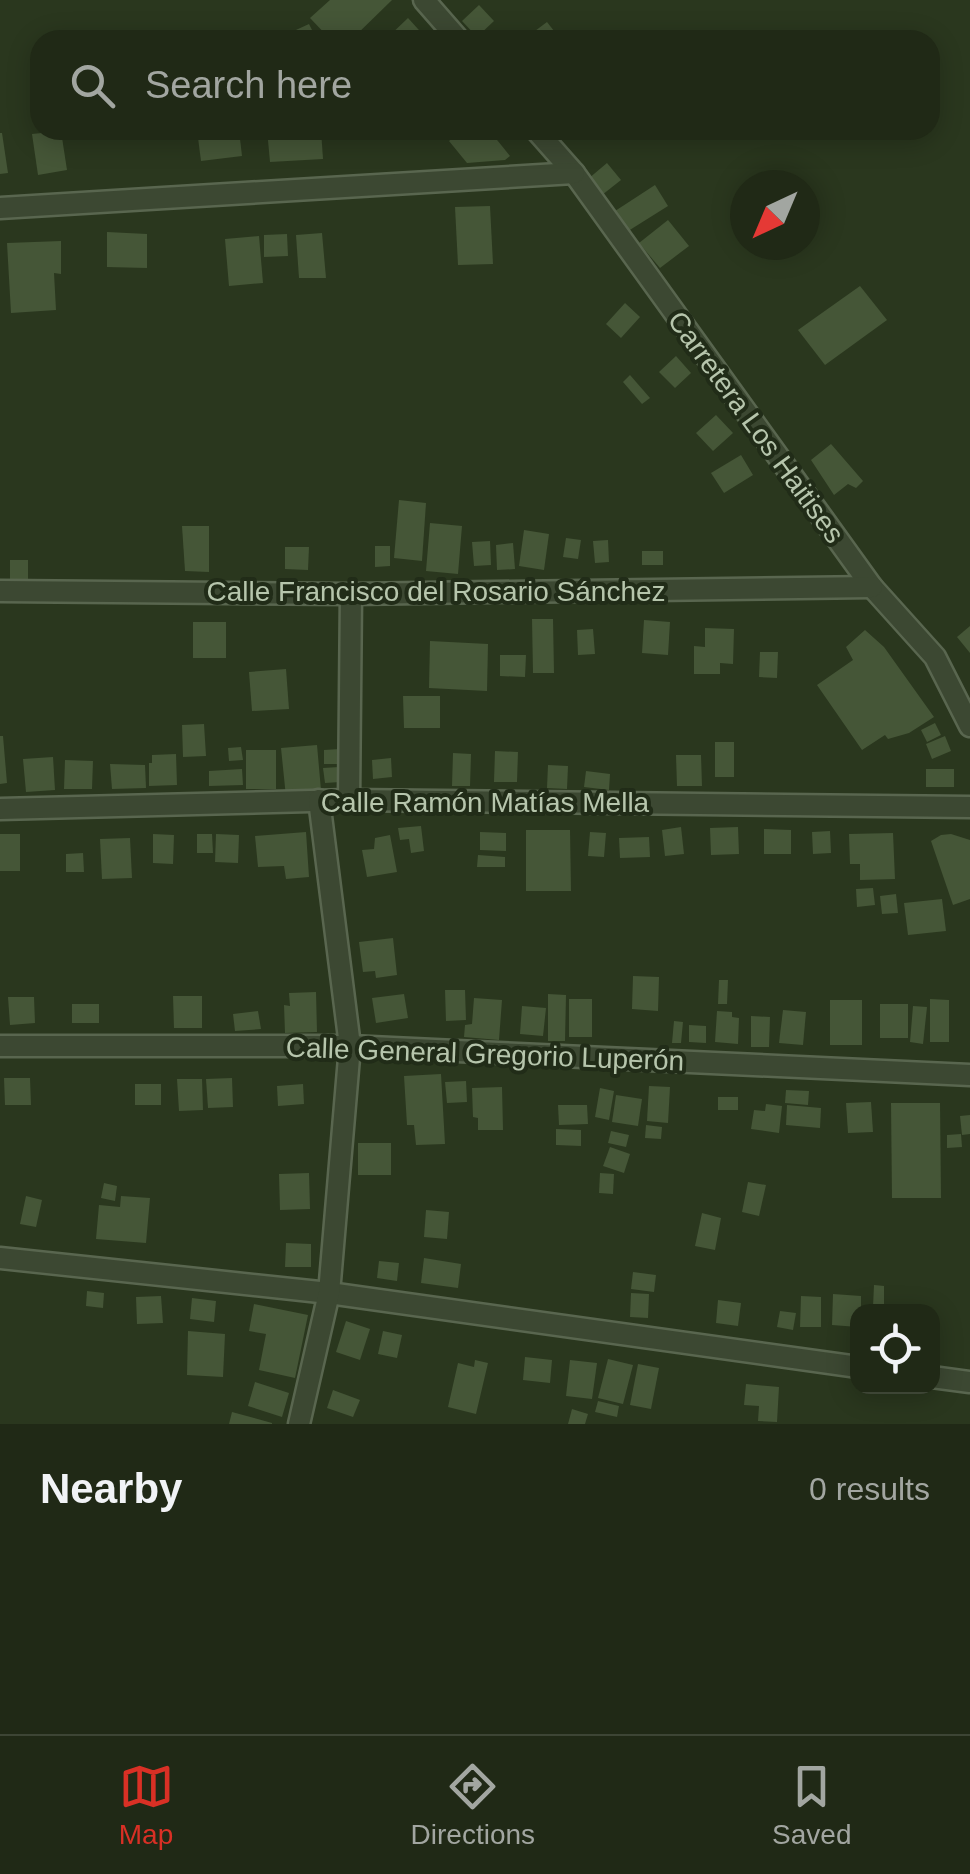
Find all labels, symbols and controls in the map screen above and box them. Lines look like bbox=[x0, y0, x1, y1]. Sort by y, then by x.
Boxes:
search box bbox=[30, 30, 940, 140]
icon: search bbox=[65, 58, 120, 113]
text: Search here bbox=[145, 64, 352, 106]
north arrow bbox=[730, 170, 820, 260]
street label: Carretera Los Haitises bbox=[662, 305, 850, 549]
street label: Calle Francisco del Rosario Sánchez bbox=[206, 576, 666, 607]
street label: Calle Ramón Matías Mella bbox=[321, 787, 650, 818]
street label: Calle General Gregorio Luperón bbox=[285, 1032, 685, 1076]
map controls bbox=[850, 1304, 940, 1394]
button: locate bbox=[850, 1304, 940, 1394]
text: Nearby bbox=[40, 1465, 182, 1512]
text: 0 results bbox=[809, 1471, 930, 1507]
tab: Map bbox=[119, 1759, 174, 1851]
tab: Directions bbox=[411, 1759, 535, 1851]
tab: Saved bbox=[772, 1759, 851, 1851]

